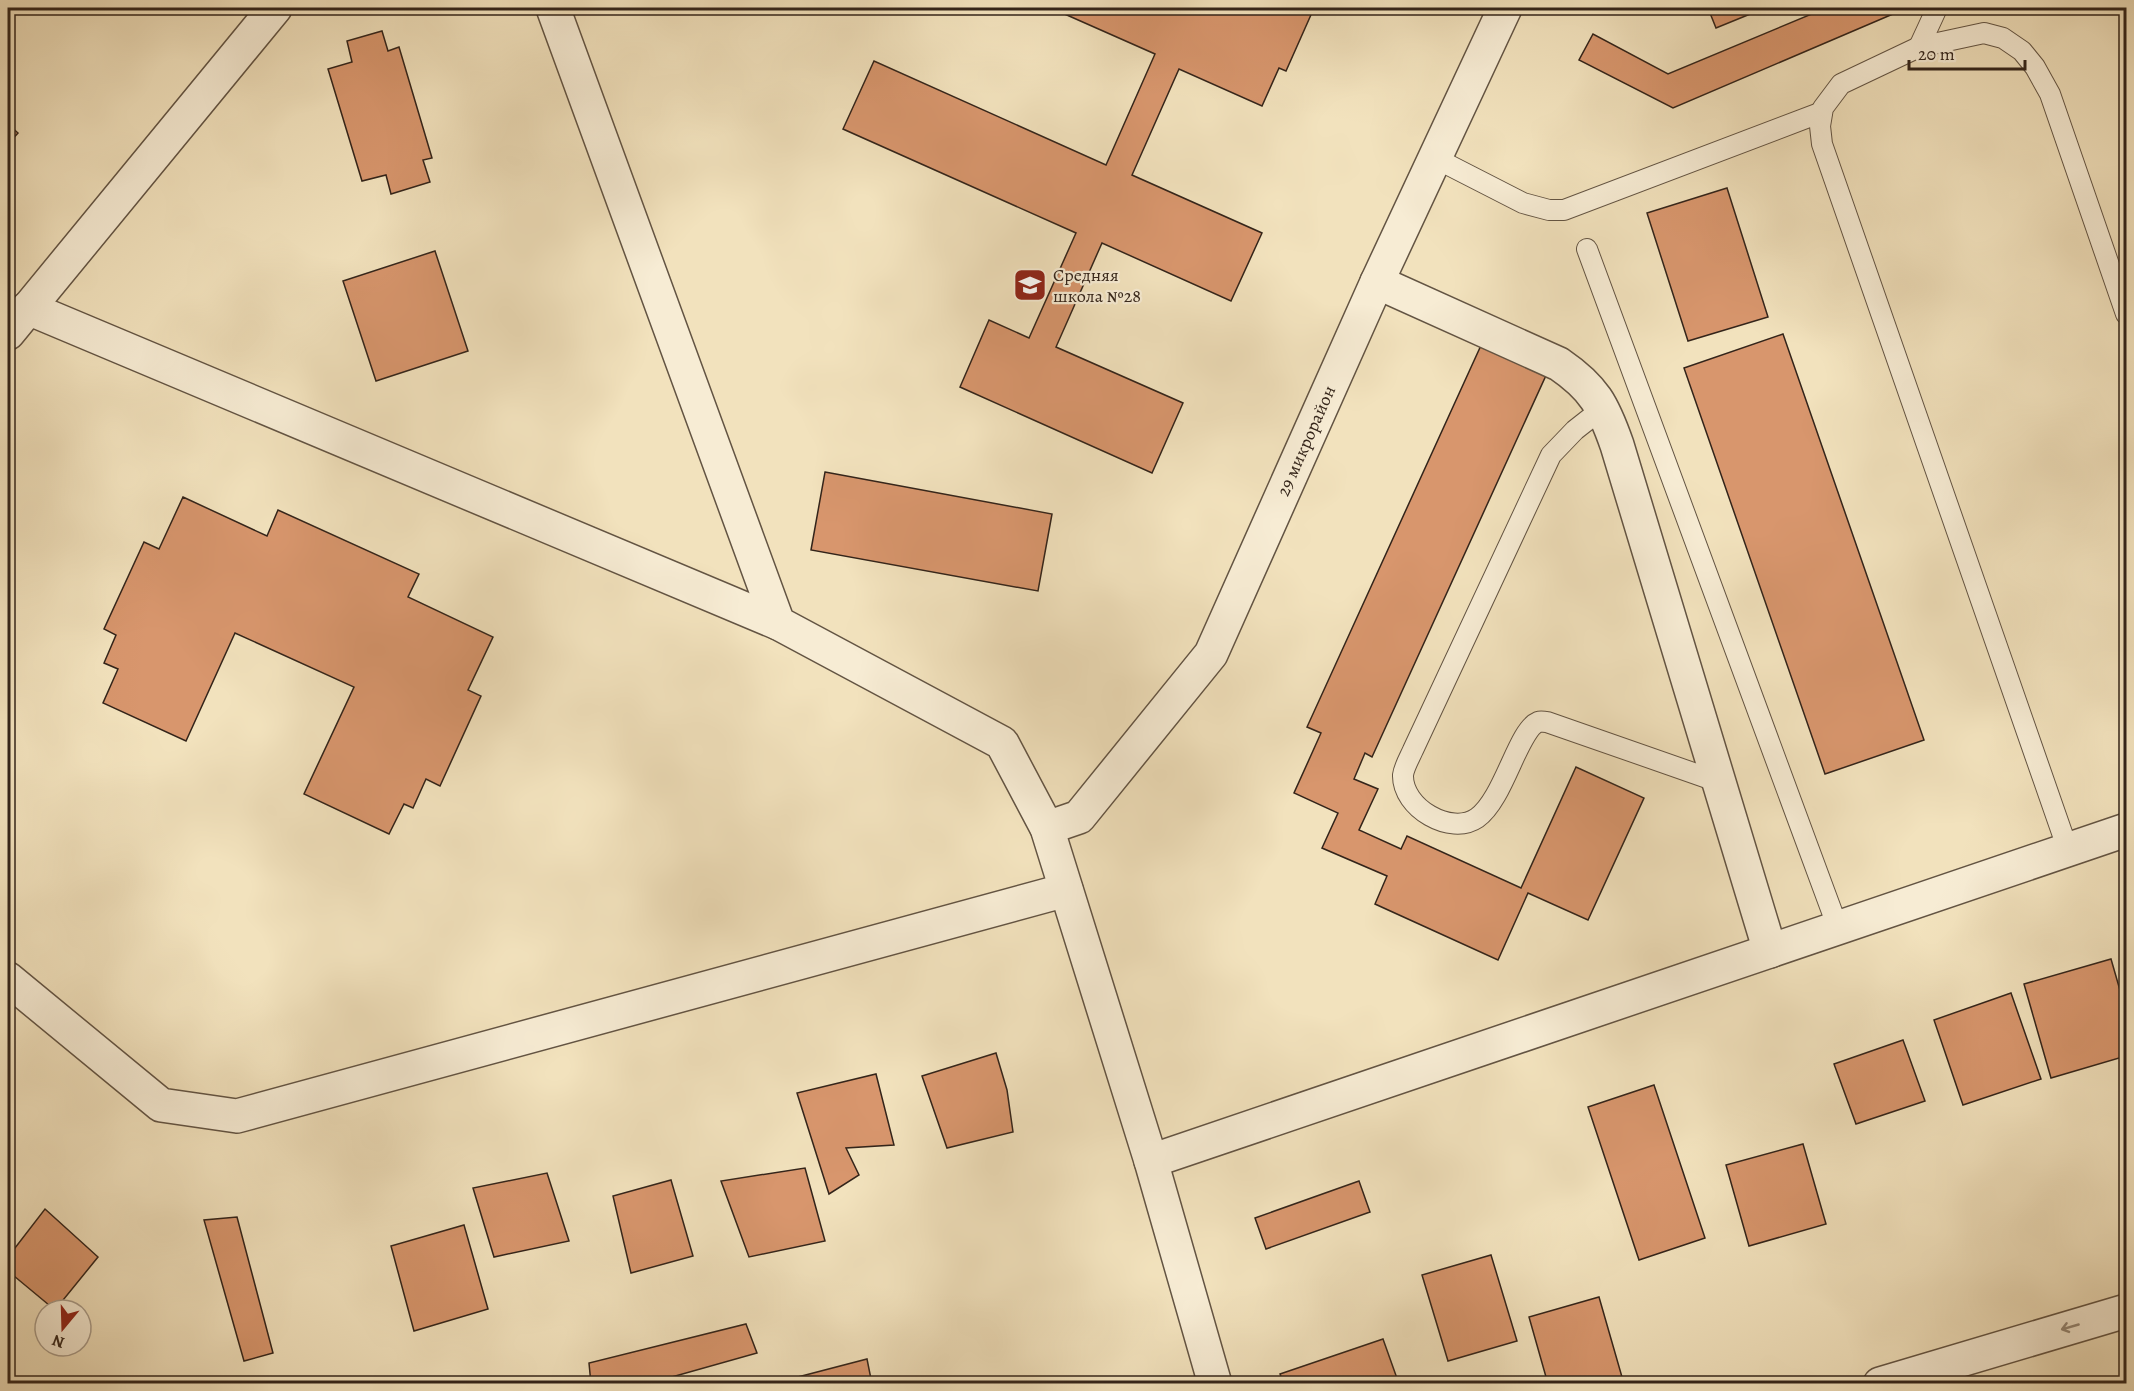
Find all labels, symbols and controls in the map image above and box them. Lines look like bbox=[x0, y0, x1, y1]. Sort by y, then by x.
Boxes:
scale bar bbox=[1909, 33, 2024, 71]
text: 20 m bbox=[1918, 42, 1955, 66]
place label: Средняя школа №28 bbox=[1053, 263, 1141, 308]
school or university icon: Средняя школа №28 bbox=[1012, 267, 1048, 303]
street label: 29 микрорайон bbox=[1271, 382, 1341, 500]
north arrow bbox=[33, 1298, 93, 1358]
one-way arrow bbox=[2061, 1322, 2080, 1333]
text: N bbox=[49, 1329, 68, 1354]

